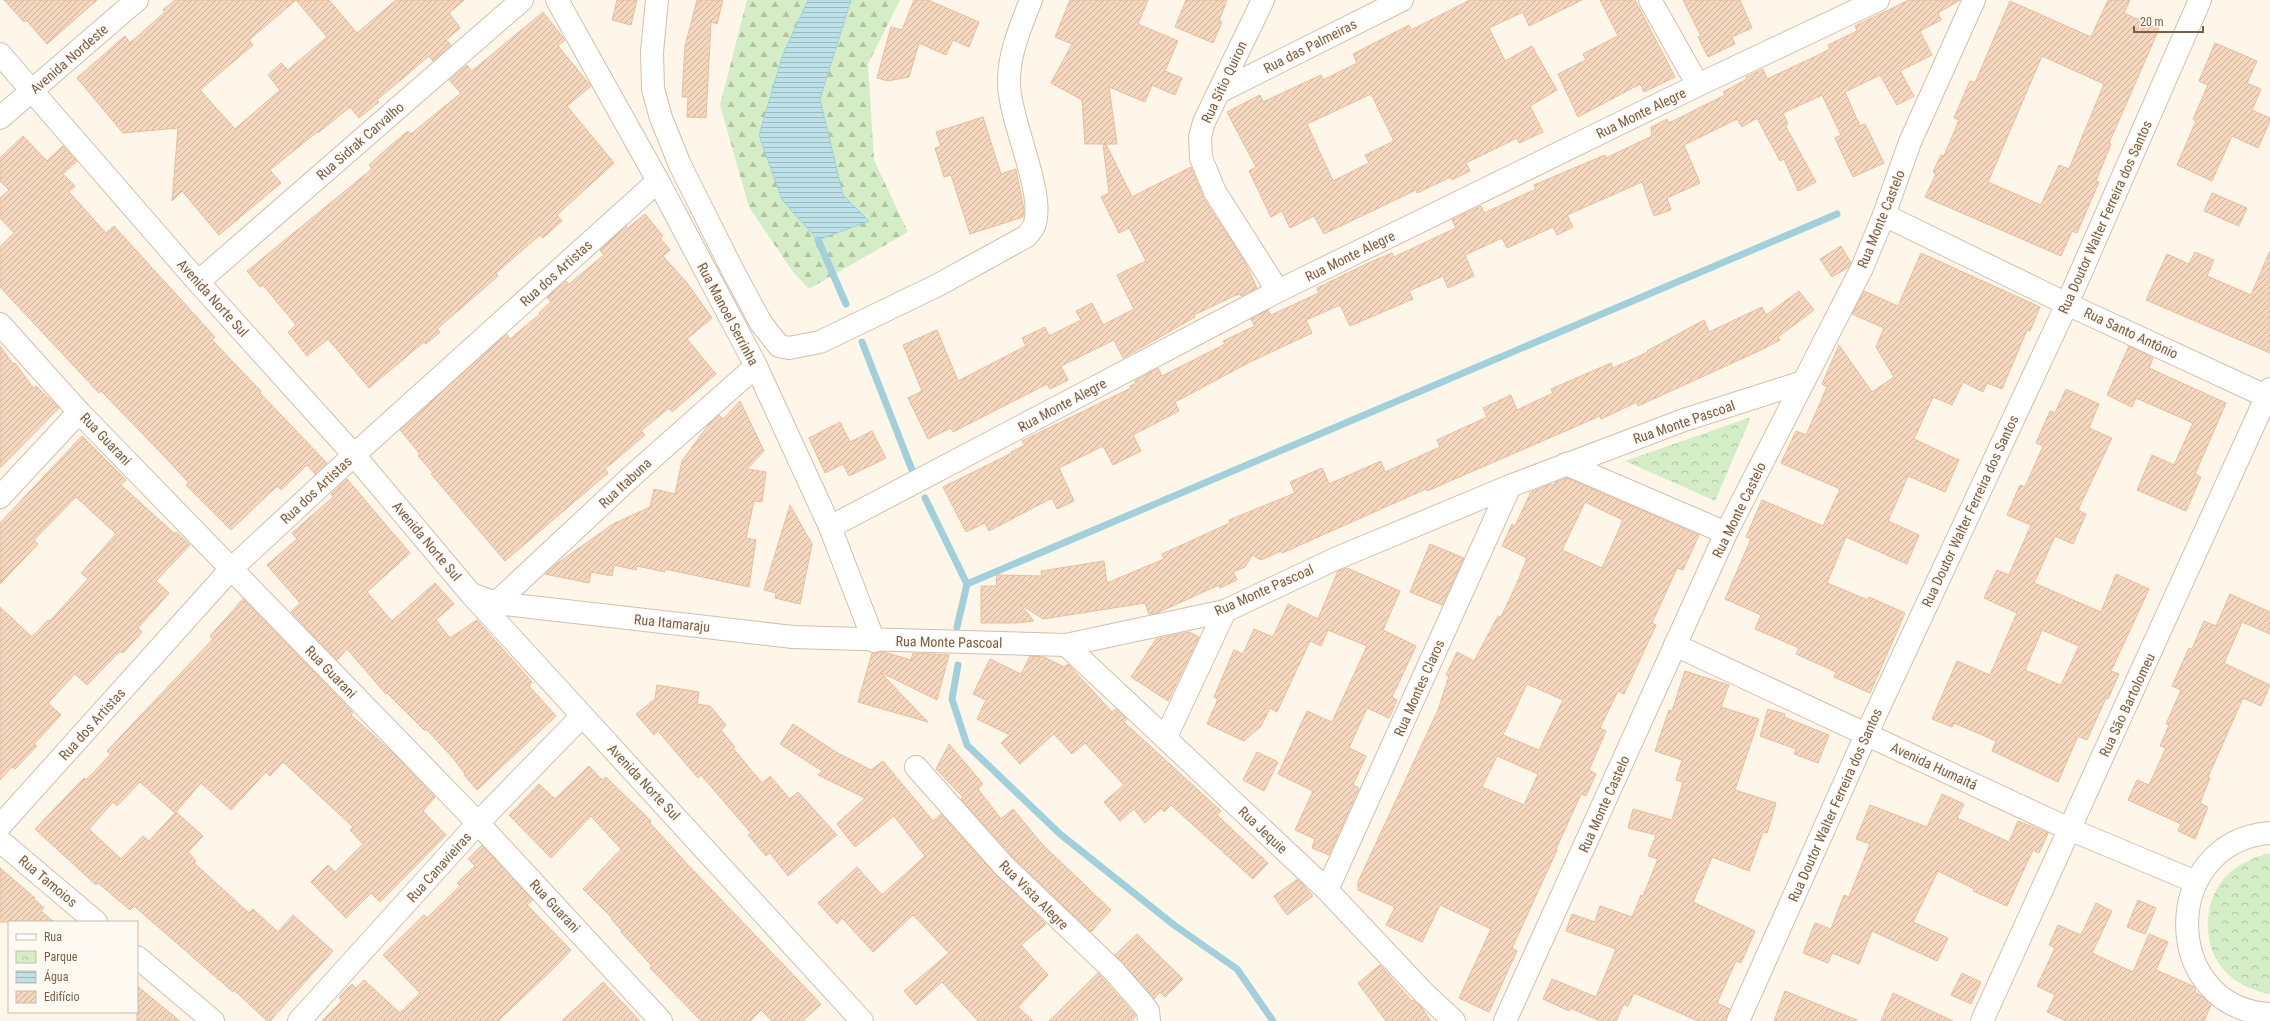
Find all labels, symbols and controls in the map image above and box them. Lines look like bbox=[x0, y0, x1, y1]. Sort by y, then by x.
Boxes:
scale bar bbox=[2134, 8, 2203, 34]
text: 20 m bbox=[2140, 15, 2164, 29]
street label: Rua das Palmeiras bbox=[1261, 16, 1359, 76]
street label: Avenida Nordeste bbox=[27, 21, 111, 97]
street label: Rua Sítio Quiron bbox=[1198, 38, 1250, 126]
street label: Rua Monte Alegre bbox=[1594, 84, 1689, 142]
street label: Rua Sidrak Carvalho bbox=[313, 99, 407, 183]
street label: Rua Doutor Walter Ferreira dos Santos bbox=[2055, 118, 2155, 316]
street label: Rua Monte Castelo bbox=[1854, 168, 1908, 270]
street label: Rua Monte Alegre bbox=[1303, 227, 1398, 285]
street label: Rua dos Artistas bbox=[517, 236, 595, 310]
street label: Avenida Norte Sul bbox=[174, 256, 252, 340]
street label: Rua Manoel Serrinha bbox=[694, 260, 762, 368]
street label: Rua Santo Antônio bbox=[2081, 304, 2181, 362]
street label: Rua Monte Alegre bbox=[1015, 375, 1109, 435]
street label: Rua Monte Pascoal bbox=[1631, 397, 1737, 447]
street label: Rua Guarani bbox=[77, 410, 135, 468]
street label: Rua Doutor Walter Ferreira dos Santos bbox=[1918, 412, 2022, 610]
street label: Rua dos Artistas bbox=[277, 453, 355, 527]
street label: Rua Itabuna bbox=[596, 455, 654, 511]
street label: Rua Monte Castelo bbox=[1709, 460, 1769, 560]
street label: Avenida Norte Sul bbox=[389, 498, 465, 584]
street label: Rua Monte Pascoal bbox=[1212, 561, 1316, 619]
street label: Rua Itamaraju bbox=[633, 611, 711, 635]
street label: Rua Monte Pascoal bbox=[896, 633, 1002, 651]
street label: Rua Montes Claros bbox=[1391, 637, 1447, 739]
street label: Rua Guarani bbox=[302, 643, 360, 701]
street label: Rua São Bartolomeu bbox=[2096, 651, 2158, 759]
street label: Rua dos Artistas bbox=[55, 685, 129, 763]
street label: Rua Doutor Walter Ferreira dos Santos bbox=[1785, 706, 1885, 904]
street label: Avenida Humaitá bbox=[1888, 739, 1980, 793]
street label: Avenida Norte Sul bbox=[605, 741, 683, 823]
street label: Rua Monte Castelo bbox=[1575, 753, 1633, 855]
street label: Rua Jequie bbox=[1235, 803, 1291, 857]
street label: Rua Canavieiras bbox=[404, 829, 474, 905]
street label: Rua Tamoios bbox=[16, 852, 80, 910]
street label: Rua Vista Alegre bbox=[996, 857, 1072, 933]
street label: Rua Guarani bbox=[526, 876, 584, 936]
legend bbox=[8, 921, 138, 1013]
text: Rua bbox=[44, 930, 62, 944]
text: Parque bbox=[44, 950, 78, 964]
text: Água bbox=[44, 969, 69, 984]
text: Edifício bbox=[44, 990, 80, 1004]

